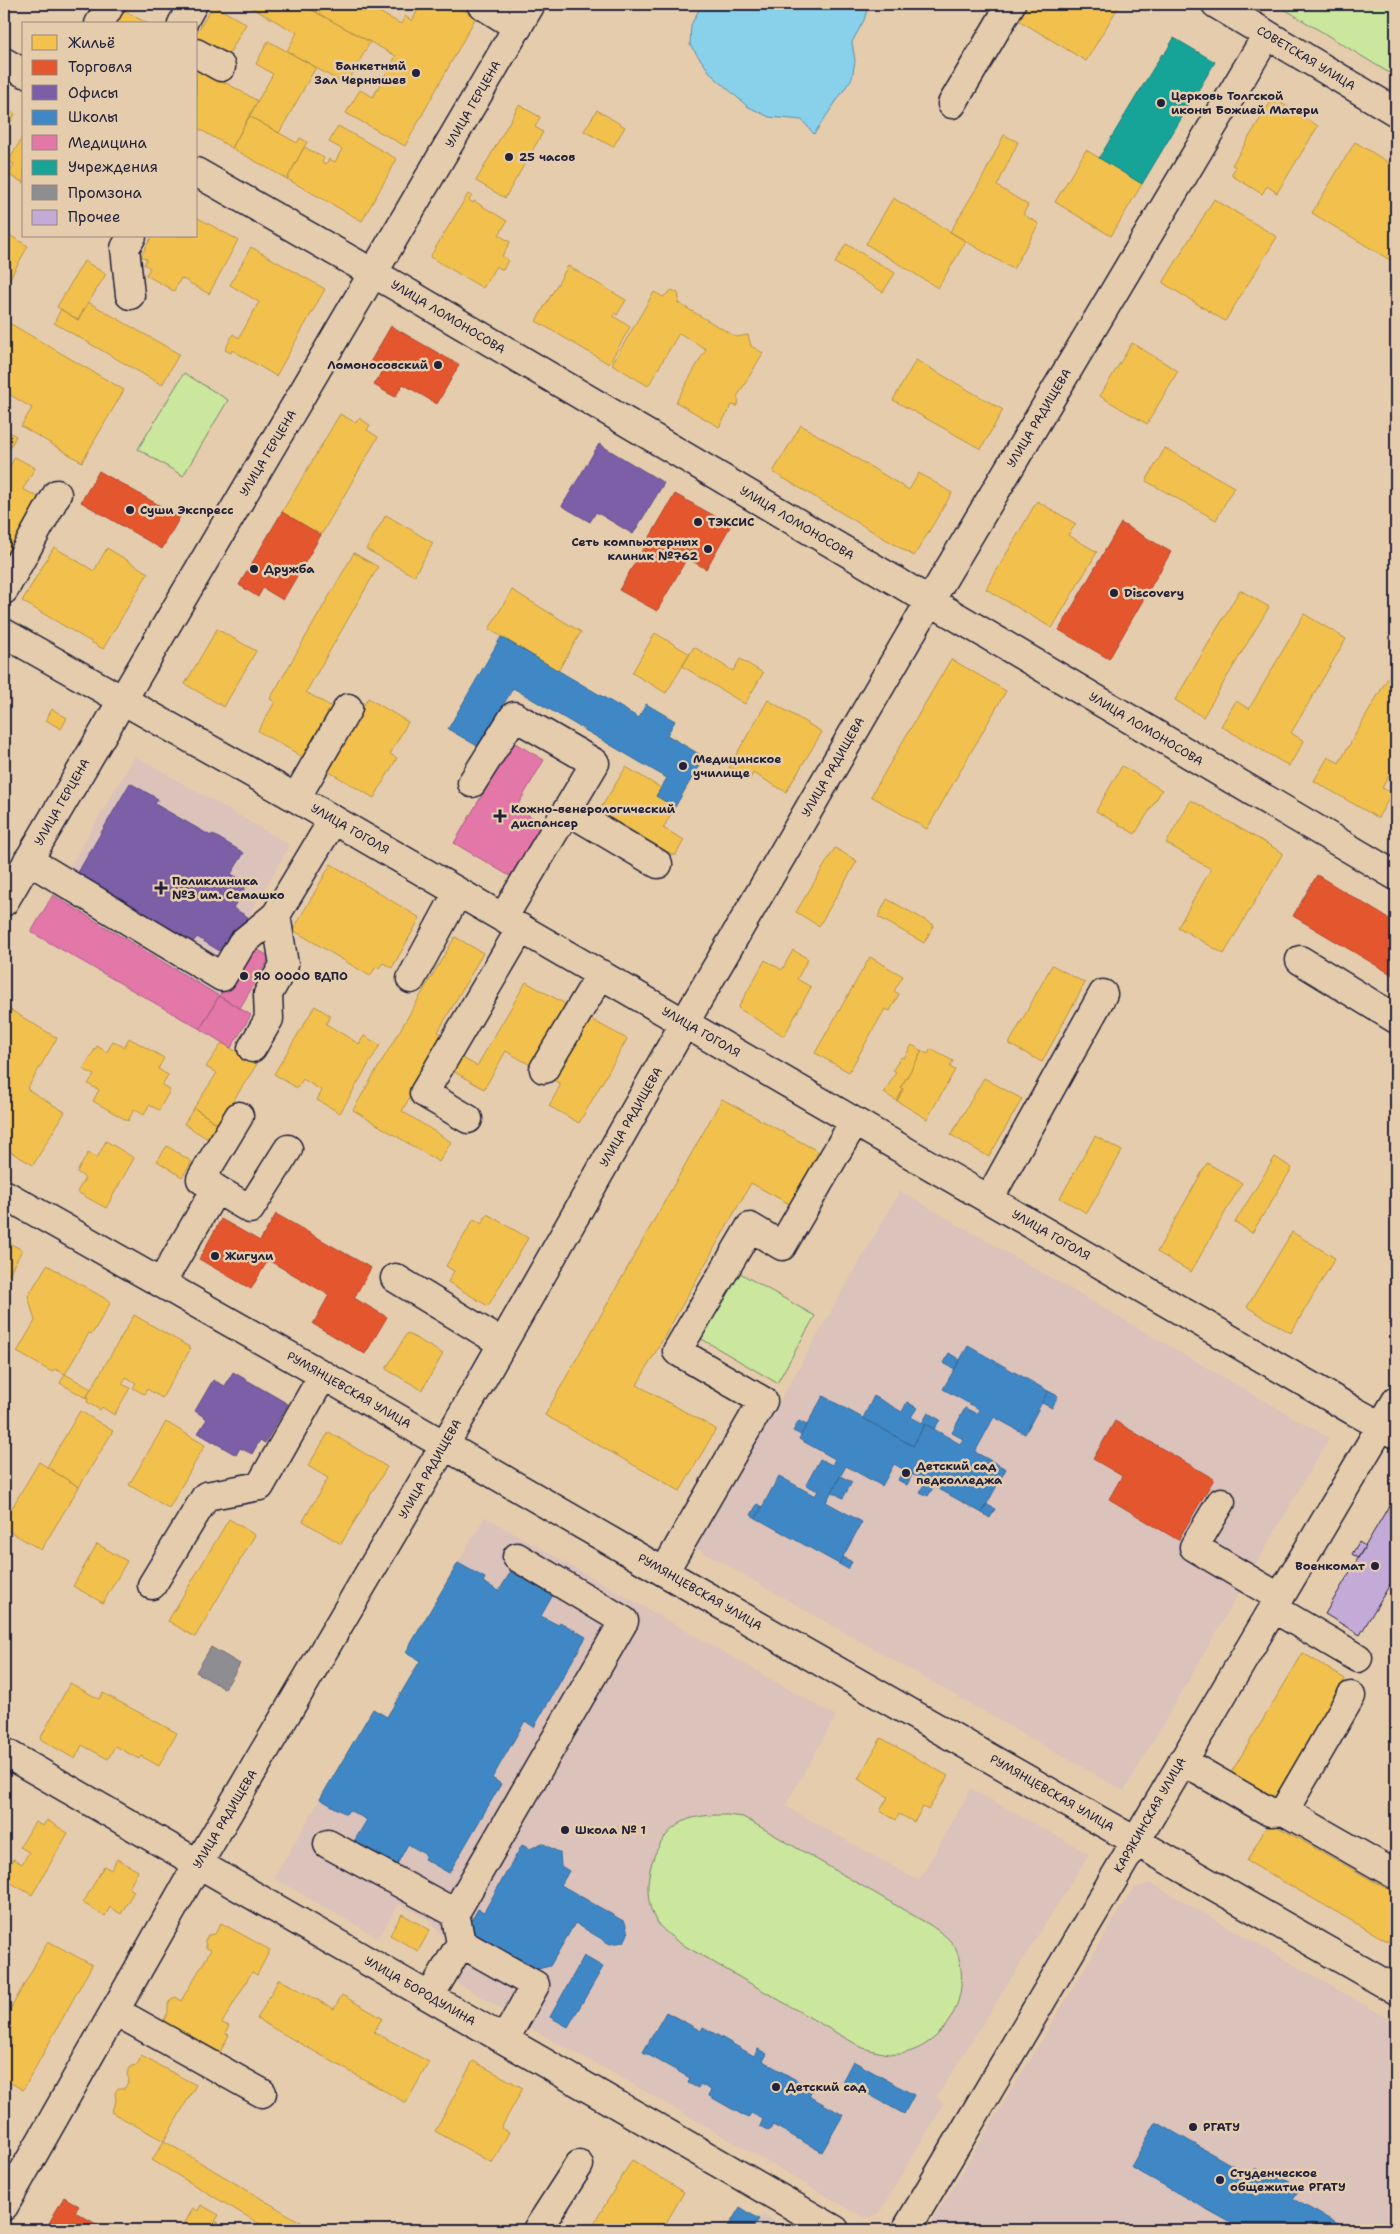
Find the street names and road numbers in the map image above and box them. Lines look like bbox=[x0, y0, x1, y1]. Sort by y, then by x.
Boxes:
street label: СОВЕТСКАЯ УЛИЦА bbox=[1254, 22, 1359, 94]
street label: УЛИЦА ГЕРЦЕНА bbox=[442, 57, 505, 150]
street label: УЛИЦА ЛОМОНОСОВА bbox=[388, 277, 508, 358]
street label: УЛИЦА РАДИЩЕВА bbox=[1003, 365, 1075, 470]
street label: УЛИЦА ГЕРЦЕНА bbox=[236, 407, 300, 499]
street label: УЛИЦА ЛОМОНОСОВА bbox=[737, 483, 857, 564]
street label: УЛИЦА ЛОМОНОСОВА bbox=[1086, 689, 1206, 770]
street label: УЛИЦА РАДИЩЕВА bbox=[798, 714, 868, 820]
street label: УЛИЦА ГЕРЦЕНА bbox=[31, 755, 94, 848]
street label: УЛИЦА ГОГОЛЯ bbox=[308, 800, 392, 858]
street label: УЛИЦА ГОГОЛЯ bbox=[659, 1003, 743, 1061]
street label: УЛИЦА РАДИЩЕВА bbox=[596, 1064, 666, 1170]
street label: УЛИЦА ГОГОЛЯ bbox=[1009, 1206, 1093, 1264]
street label: РУМЯНЦЕВСКАЯ УЛИЦА bbox=[284, 1348, 414, 1432]
street label: УЛИЦА РАДИЩЕВА bbox=[395, 1416, 465, 1522]
street label: РУМЯНЦЕВСКАЯ УЛИЦА bbox=[635, 1550, 765, 1634]
street label: РУМЯНЦЕВСКАЯ УЛИЦА bbox=[987, 1751, 1117, 1835]
street label: КАРЯКИНСКАЯ УЛИЦА bbox=[1110, 1754, 1190, 1876]
street label: УЛИЦА РАДИЩЕВА bbox=[189, 1766, 261, 1871]
street label: УЛИЦА БОРОДУЛИНА bbox=[361, 1953, 479, 2030]

